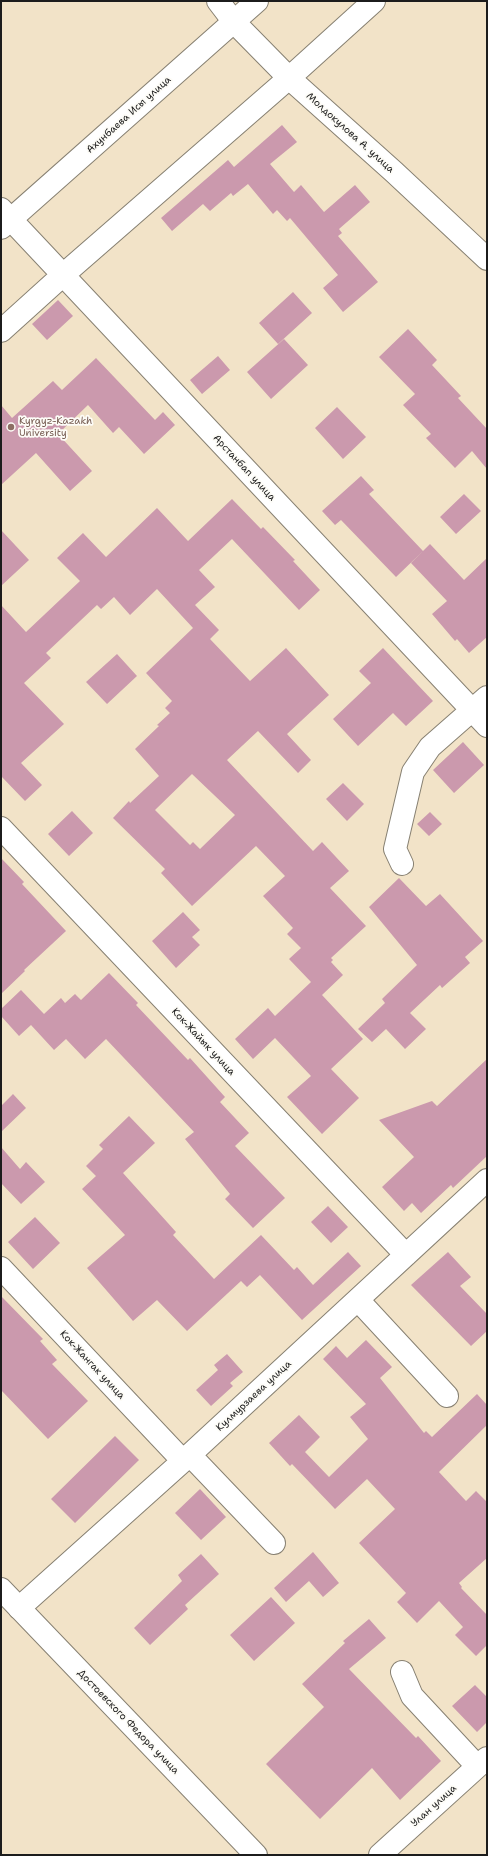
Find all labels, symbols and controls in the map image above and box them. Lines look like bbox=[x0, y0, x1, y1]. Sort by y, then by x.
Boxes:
street label: Ахунбаева Исы улица bbox=[84, 74, 174, 156]
street label: Молдокулова А. улица bbox=[304, 90, 396, 176]
place label: Kyrgyz-Kazakh University bbox=[19, 415, 92, 438]
marker: Kyrgyz-Kazakh University bbox=[6, 422, 16, 432]
street label: Арстанбап улица bbox=[210, 432, 278, 504]
street label: Кок-Жайык улица bbox=[169, 1006, 237, 1078]
street label: Кок-Жангак улица bbox=[57, 1328, 127, 1402]
street label: Кулмурзаева улица bbox=[214, 1358, 294, 1434]
street label: Достоевского Федора улица bbox=[75, 1667, 181, 1777]
street label: Улан улица bbox=[409, 1782, 459, 1830]

